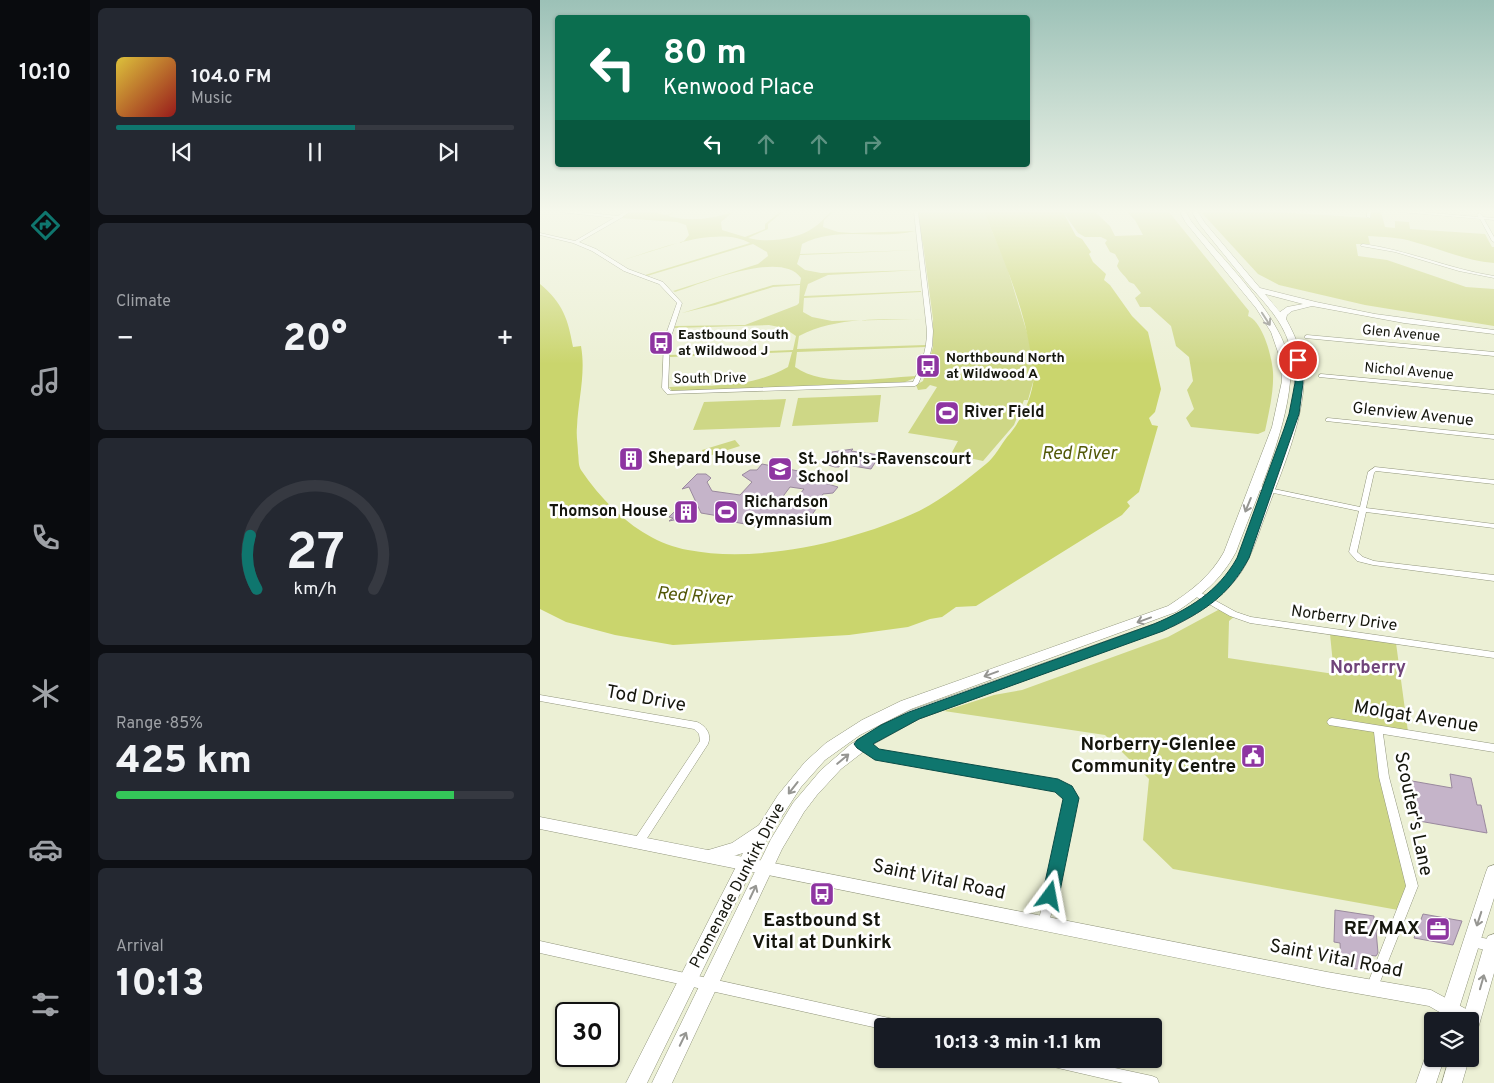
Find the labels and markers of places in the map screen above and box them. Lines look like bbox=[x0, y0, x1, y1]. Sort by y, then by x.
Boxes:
place label: Eastbound South at Wildwood J bbox=[678, 327, 789, 360]
bus stop icon: Eastbound South at Wildwood J bbox=[648, 330, 674, 356]
pin bbox=[1277, 339, 1319, 381]
place label: Northbound North at Wildwood A bbox=[946, 350, 1065, 383]
bus stop icon: Northbound North at Wildwood A bbox=[915, 353, 941, 379]
sports icon: River Field bbox=[934, 400, 960, 426]
place label: River Field bbox=[964, 403, 1044, 423]
building icon: Shepard House bbox=[618, 446, 644, 472]
place label: Shepard House bbox=[648, 449, 761, 469]
place label: St. John's-Ravenscourt School bbox=[798, 450, 971, 488]
school or university icon: St. John's-Ravenscourt School bbox=[767, 456, 793, 482]
place label: Richardson Gymnasium bbox=[744, 493, 832, 531]
building icon: Thomson House bbox=[673, 499, 699, 525]
sports icon: Richardson Gymnasium bbox=[713, 499, 739, 525]
place label: Thomson House bbox=[549, 502, 668, 522]
place label: Norberry-Glenlee Community Centre bbox=[1071, 733, 1236, 779]
public building icon: Norberry-Glenlee Community Centre bbox=[1240, 743, 1266, 769]
bus stop icon: Eastbound St Vital at Dunkirk bbox=[809, 881, 835, 907]
place label: Eastbound St Vital at Dunkirk bbox=[752, 909, 892, 955]
office icon: RE/MAX bbox=[1425, 916, 1451, 942]
place label: RE/MAX bbox=[1344, 917, 1420, 941]

